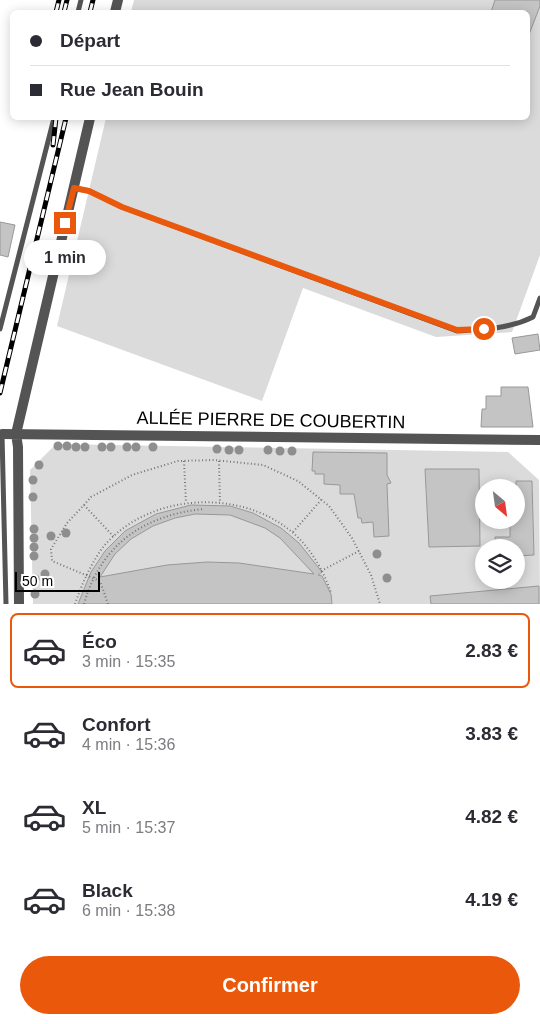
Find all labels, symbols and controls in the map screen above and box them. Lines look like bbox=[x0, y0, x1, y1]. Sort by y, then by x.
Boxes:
text: Départ bbox=[60, 30, 120, 51]
text: Rue Jean Bouin bbox=[60, 79, 204, 100]
route end bbox=[54, 212, 76, 234]
callout: 1 min bbox=[24, 240, 106, 276]
text: 1 min bbox=[44, 249, 86, 266]
route start bbox=[473, 318, 495, 340]
street label: ALLÉE PIERRE DE COUBERTIN bbox=[136, 408, 406, 432]
north arrow bbox=[475, 479, 525, 529]
map controls bbox=[475, 479, 525, 589]
button: layers bbox=[475, 539, 525, 589]
scale bar bbox=[15, 569, 100, 592]
text: 50 m bbox=[22, 573, 53, 589]
icon: car bbox=[22, 628, 67, 673]
text: Éco bbox=[82, 631, 117, 652]
text: 2.83 € bbox=[465, 640, 518, 661]
text: 3 min · 15:35 bbox=[82, 653, 175, 670]
icon: car bbox=[22, 711, 67, 756]
text: Confort bbox=[82, 714, 151, 735]
text: 3.83 € bbox=[465, 723, 518, 744]
text: 4 min · 15:36 bbox=[82, 736, 175, 753]
icon: car bbox=[22, 794, 67, 839]
text: XL bbox=[82, 797, 106, 818]
text: 4.82 € bbox=[465, 806, 518, 827]
text: 5 min · 15:37 bbox=[82, 819, 175, 836]
icon: car bbox=[22, 877, 67, 922]
text: Black bbox=[82, 880, 133, 901]
text: 4.19 € bbox=[465, 889, 518, 910]
text: 6 min · 15:38 bbox=[82, 902, 175, 919]
button: Confirmer bbox=[20, 956, 520, 1014]

